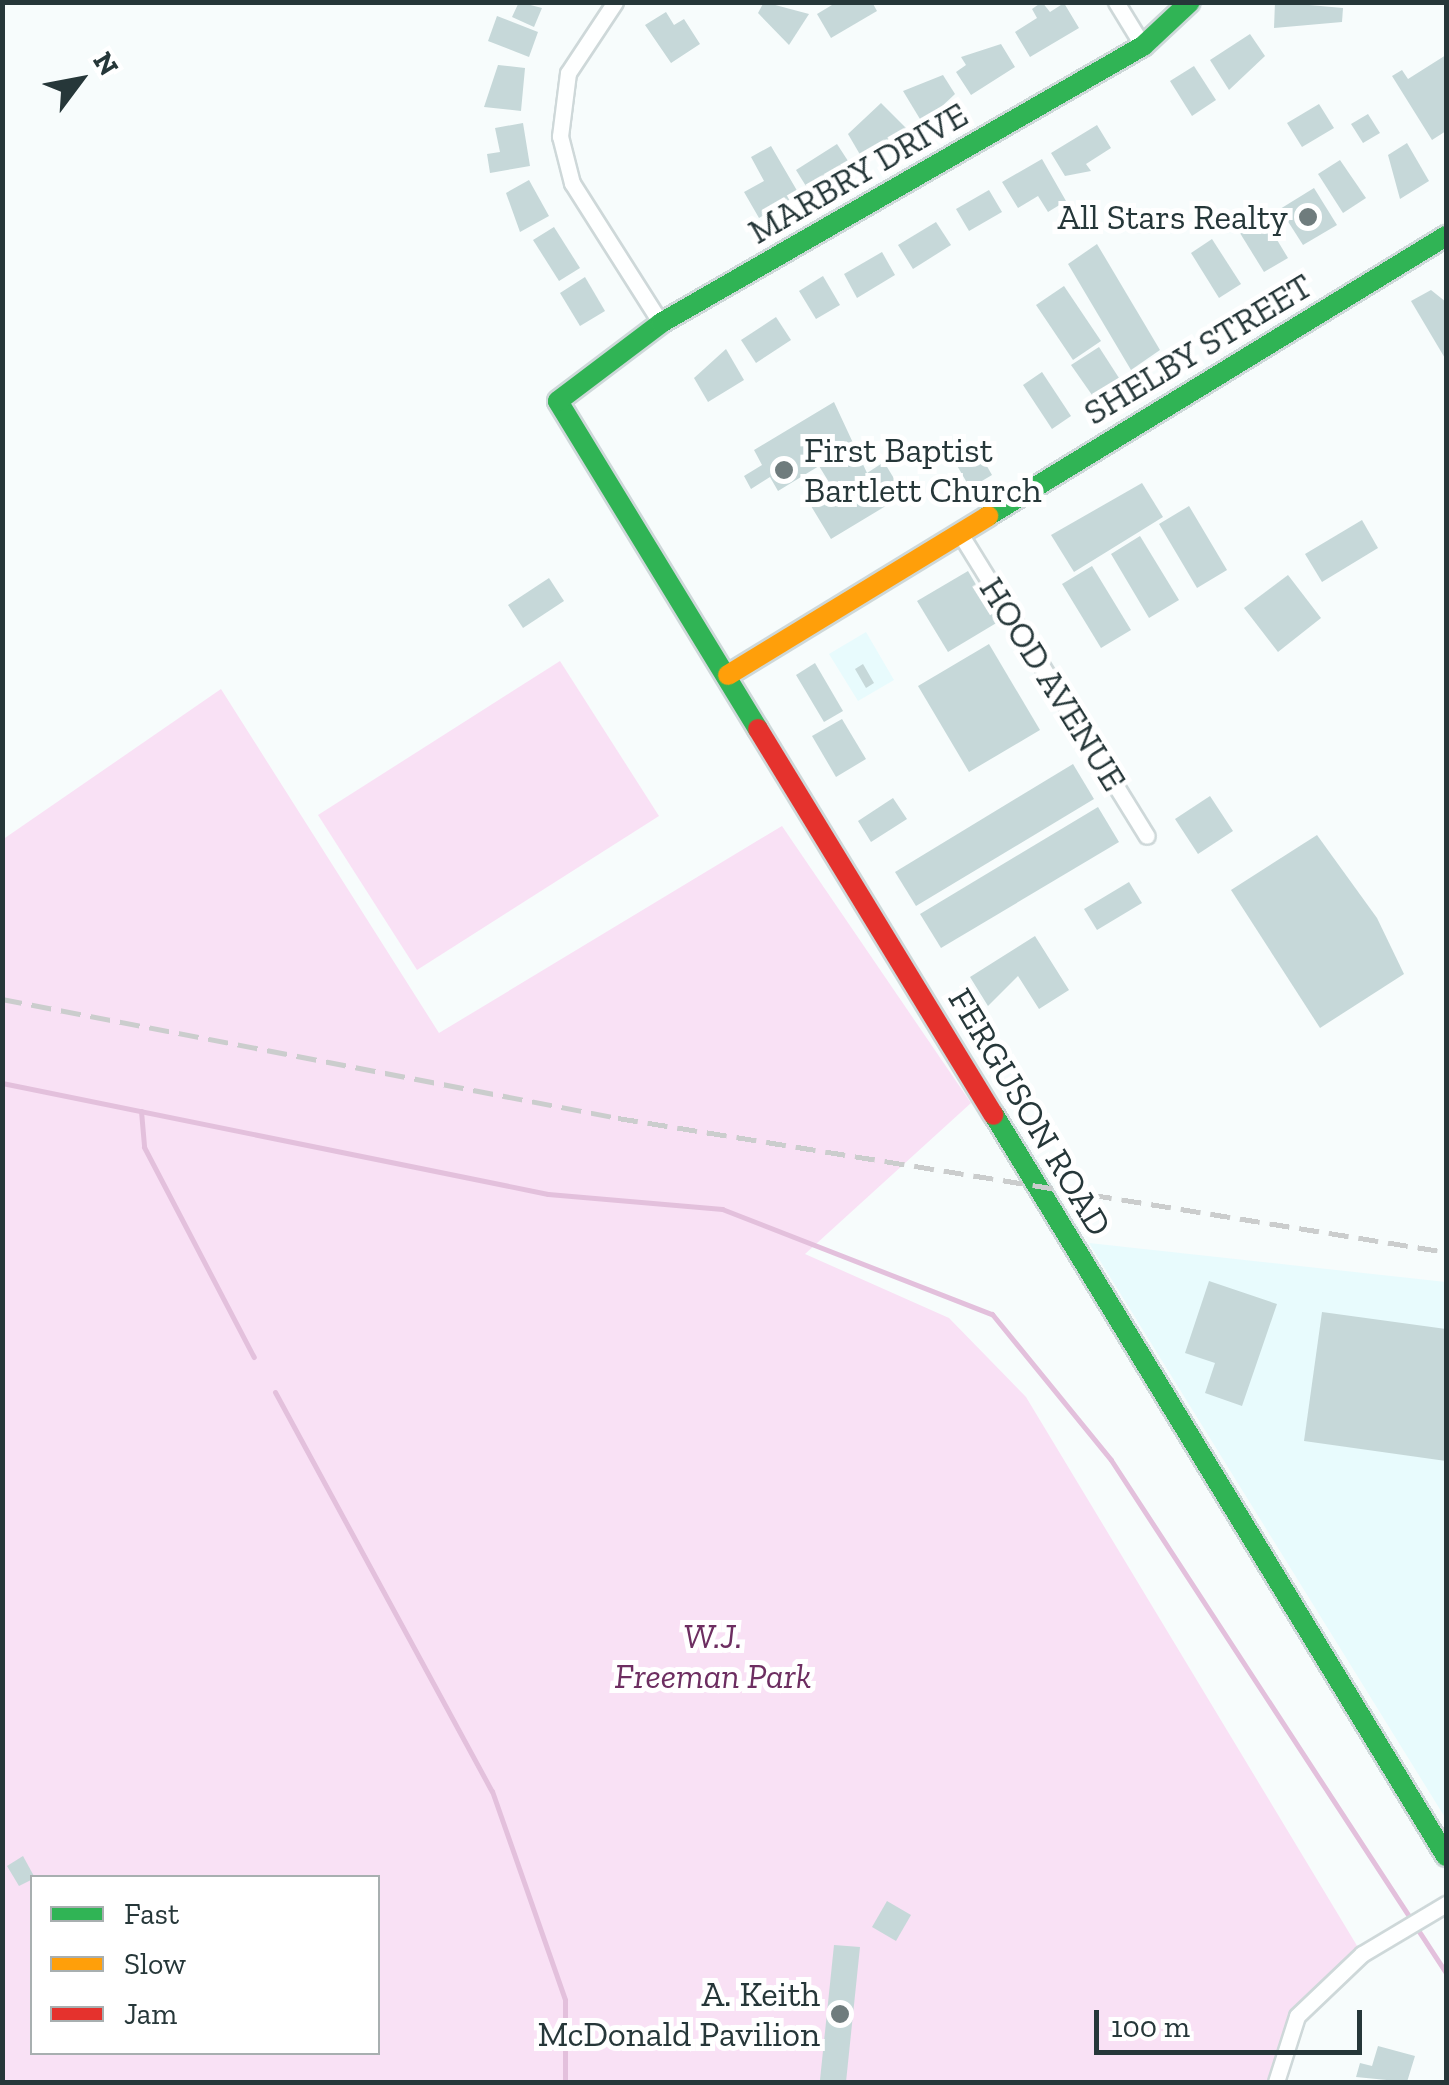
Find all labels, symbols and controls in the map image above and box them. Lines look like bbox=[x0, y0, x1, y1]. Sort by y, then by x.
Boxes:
north arrow bbox=[30, 30, 130, 130]
text: N bbox=[86, 46, 125, 82]
street label: MARBRY DRIVE bbox=[741, 93, 975, 253]
place label: All Stars Realty bbox=[1058, 196, 1288, 238]
marker: All Stars Realty bbox=[1297, 206, 1319, 228]
street label: SHELBY STREET bbox=[1076, 264, 1320, 434]
place label: First Baptist Bartlett Church bbox=[804, 429, 1042, 511]
marker: First Baptist Bartlett Church bbox=[773, 459, 795, 481]
street label: HOOD AVENUE bbox=[970, 569, 1136, 799]
street label: FERGUSON ROAD bbox=[940, 981, 1120, 1243]
park label: W.J. Freeman Park bbox=[614, 1615, 812, 1697]
legend bbox=[30, 1875, 380, 2055]
text: Fast bbox=[124, 1896, 179, 1932]
text: Slow bbox=[124, 1946, 186, 1982]
place label: A. Keith McDonald Pavilion bbox=[537, 1973, 820, 2055]
scale bar bbox=[1099, 1990, 1366, 2052]
text: Jam bbox=[124, 1996, 177, 2032]
marker: A. Keith McDonald Pavilion bbox=[829, 2003, 851, 2025]
text: 100 m bbox=[1111, 2009, 1190, 2045]

